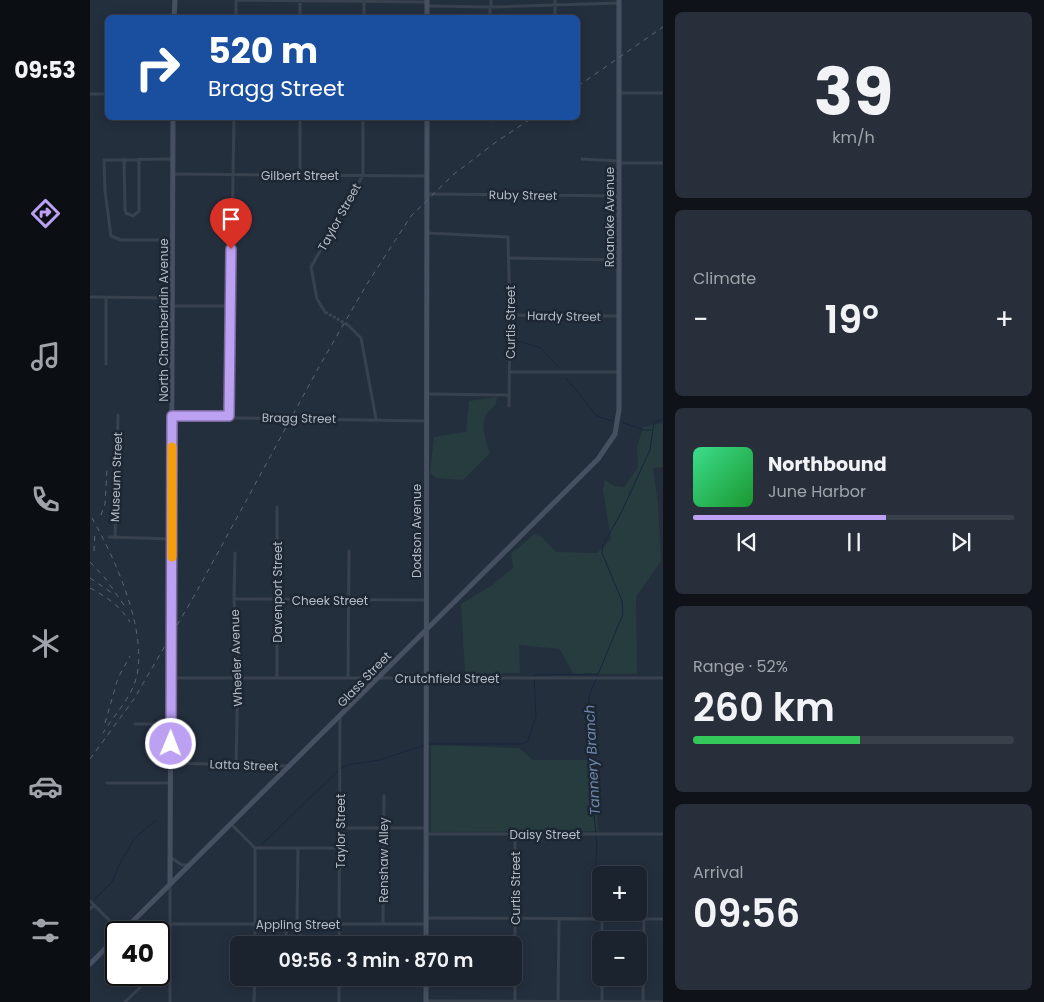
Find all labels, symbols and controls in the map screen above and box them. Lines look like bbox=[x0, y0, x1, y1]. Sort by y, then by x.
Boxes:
text: 520 m bbox=[208, 26, 318, 75]
icon: right bbox=[125, 35, 190, 100]
text: 39 bbox=[814, 47, 893, 138]
text: 09:53 bbox=[14, 55, 76, 86]
text: Bragg Street bbox=[208, 73, 345, 104]
text: km/h bbox=[832, 126, 875, 149]
street label: Gilbert Street bbox=[261, 167, 339, 184]
street label: Roanoke Avenue bbox=[601, 167, 618, 267]
street label: Taylor Street bbox=[313, 180, 365, 254]
street label: Ruby Street bbox=[489, 186, 557, 204]
icon: directions bbox=[28, 196, 63, 231]
pin bbox=[210, 198, 252, 249]
icon: arrive bbox=[217, 205, 245, 233]
street label: North Chamberlain Avenue bbox=[155, 238, 172, 402]
text: Climate bbox=[693, 267, 756, 290]
street label: Curtis Street bbox=[502, 285, 519, 359]
text: 19° bbox=[824, 293, 879, 346]
text: − bbox=[693, 300, 708, 339]
text: + bbox=[995, 300, 1014, 339]
street label: Hardy Street bbox=[527, 307, 601, 325]
icon: music bbox=[28, 339, 63, 374]
street label: Bragg Street bbox=[262, 409, 336, 427]
street label: Museum Street bbox=[106, 432, 126, 522]
text: Northbound bbox=[768, 451, 887, 478]
text: June Harbor bbox=[768, 480, 866, 503]
icon: phone bbox=[28, 482, 63, 517]
street label: Dodson Avenue bbox=[408, 484, 425, 578]
icon: previous bbox=[733, 528, 761, 556]
icon: pause bbox=[840, 528, 868, 556]
icon: next bbox=[947, 528, 975, 556]
street label: Davenport Street bbox=[269, 541, 286, 643]
street label: Cheek Street bbox=[292, 592, 368, 609]
street label: Wheeler Avenue bbox=[226, 609, 246, 707]
icon: climate bbox=[28, 626, 63, 661]
street label: Glass Street bbox=[333, 647, 395, 711]
text: Range · 52% bbox=[693, 655, 788, 678]
street label: Crutchfield Street bbox=[395, 670, 499, 687]
text: 260 km bbox=[693, 681, 835, 734]
water label: Tannery Branch bbox=[579, 704, 605, 816]
position arrow bbox=[144, 717, 196, 769]
street label: Latta Street bbox=[209, 755, 279, 775]
icon: car bbox=[28, 769, 63, 804]
street label: Taylor Street bbox=[332, 794, 349, 868]
street label: Renshaw Alley bbox=[375, 817, 392, 903]
street label: Daisy Street bbox=[510, 826, 580, 843]
street label: Curtis Street bbox=[507, 851, 524, 925]
text: Arrival bbox=[693, 861, 743, 884]
map controls bbox=[592, 866, 647, 986]
button: + bbox=[592, 866, 647, 921]
text: 09:56 bbox=[693, 887, 800, 940]
icon: filters bbox=[28, 913, 63, 948]
street label: Appling Street bbox=[256, 916, 340, 933]
speed limit sign: 40 bbox=[105, 921, 170, 986]
button: − bbox=[592, 931, 647, 986]
text: 09:56 · 3 min · 870 m bbox=[279, 947, 473, 974]

